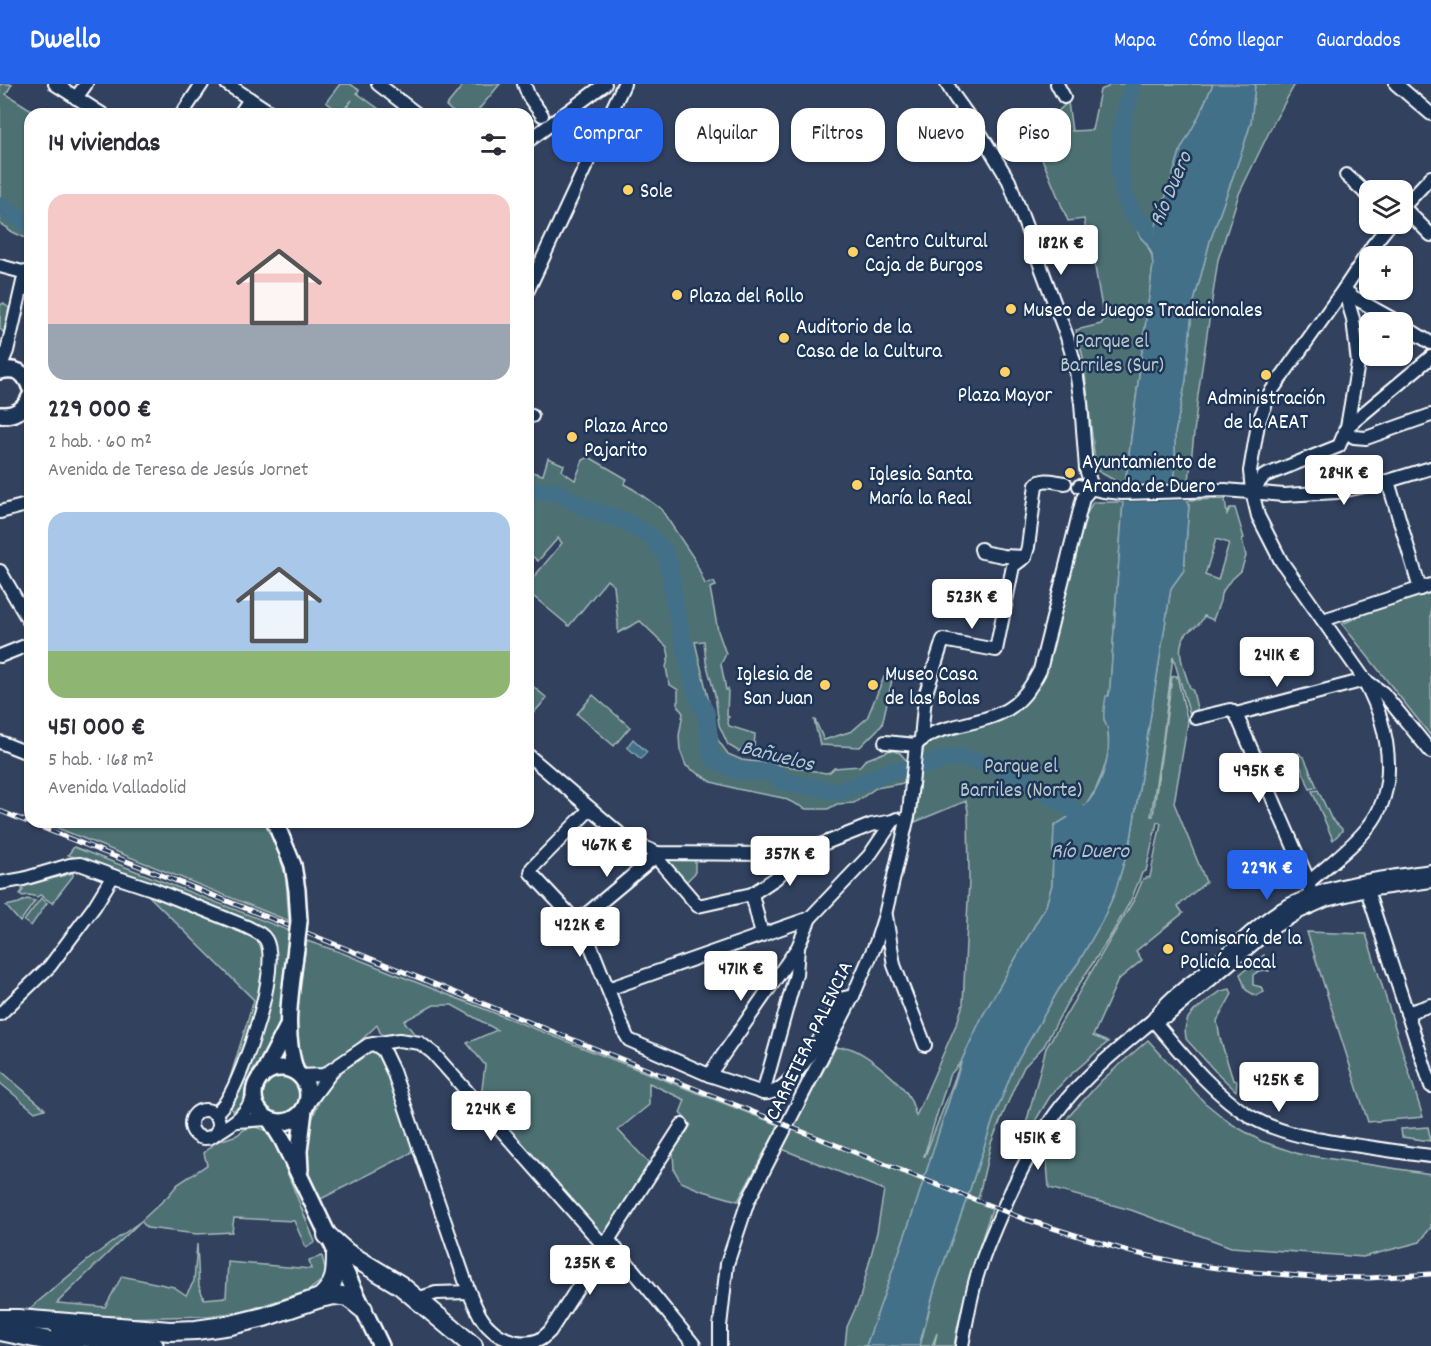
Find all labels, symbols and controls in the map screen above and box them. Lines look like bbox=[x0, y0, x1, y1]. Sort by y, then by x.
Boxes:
text: Dwello bbox=[30, 22, 101, 62]
text: Mapa bbox=[1114, 27, 1156, 57]
text: Cómo llegar bbox=[1189, 27, 1283, 57]
text: Guardados bbox=[1316, 27, 1401, 57]
chip: Comprar bbox=[552, 108, 663, 162]
chip: Alquilar bbox=[675, 108, 779, 162]
chip: Filtros bbox=[791, 108, 885, 162]
chip: Nuevo bbox=[897, 108, 985, 162]
chip: Piso bbox=[997, 108, 1071, 162]
text: 14 viviendas bbox=[48, 126, 160, 163]
icon: filters bbox=[477, 128, 510, 161]
water label: Río Duero bbox=[1143, 146, 1202, 231]
place label: Sole bbox=[640, 178, 673, 208]
map controls bbox=[1359, 180, 1413, 366]
button: layers bbox=[1359, 180, 1413, 234]
marker: Sole bbox=[621, 183, 635, 197]
pin: 182K € bbox=[1012, 225, 1110, 276]
place label: Centro Cultural Caja de Burgos bbox=[865, 228, 988, 282]
text: 182K € bbox=[1038, 230, 1084, 258]
icon: home bbox=[225, 233, 333, 341]
marker: Centro Cultural Caja de Burgos bbox=[846, 245, 860, 259]
button: + bbox=[1359, 246, 1413, 300]
place label: Plaza del Rollo bbox=[689, 283, 804, 313]
marker: Plaza del Rollo bbox=[670, 288, 684, 302]
place label: Museo de Juegos Tradicionales bbox=[1023, 297, 1263, 327]
marker: Museo de Juegos Tradicionales bbox=[1004, 302, 1018, 316]
button: − bbox=[1359, 312, 1413, 366]
place label: Auditorio de la Casa de la Cultura bbox=[796, 314, 943, 368]
park label: Parque el Barriles (Sur) bbox=[1060, 328, 1164, 382]
marker: Auditorio de la Casa de la Cultura bbox=[777, 331, 791, 345]
marker: Plaza Mayor bbox=[998, 365, 1012, 379]
marker: Administración de la AEAT bbox=[1259, 368, 1273, 382]
place label: Plaza Mayor bbox=[958, 382, 1053, 412]
place label: Administración de la AEAT bbox=[1207, 385, 1325, 439]
text: 229 000 € bbox=[48, 392, 152, 429]
place label: Plaza Arco Pajarito bbox=[584, 413, 668, 467]
text: 2 hab. · 60 m² bbox=[48, 429, 152, 457]
marker: Plaza Arco Pajarito bbox=[565, 430, 579, 444]
place label: Ayuntamiento de Aranda de Duero bbox=[1082, 449, 1217, 503]
pin: 284K € bbox=[1295, 455, 1393, 506]
text: Avenida de Teresa de Jesús Jornet bbox=[48, 457, 308, 485]
text: 284K € bbox=[1319, 460, 1369, 488]
place label: Iglesia Santa María la Real bbox=[869, 461, 974, 515]
marker: Ayuntamiento de Aranda de Duero bbox=[1063, 466, 1077, 480]
marker: Iglesia Santa María la Real bbox=[850, 478, 864, 492]
icon: home bbox=[225, 551, 333, 659]
pin: 523K € bbox=[923, 579, 1021, 630]
text: 523K € bbox=[946, 584, 998, 612]
pin: 241K € bbox=[1228, 637, 1326, 688]
text: 241K € bbox=[1254, 642, 1300, 670]
place label: Iglesia de San Juan bbox=[737, 661, 813, 715]
place label: Museo Casa de las Bolas bbox=[885, 661, 980, 715]
marker: Iglesia de San Juan bbox=[818, 678, 832, 692]
marker: Museo Casa de las Bolas bbox=[866, 678, 880, 692]
text: 451 000 € bbox=[48, 710, 145, 747]
water label: Bañuelos bbox=[737, 733, 818, 782]
text: 5 hab. · 168 m² bbox=[48, 747, 154, 775]
park label: Parque el Barriles (Norte) bbox=[960, 753, 1082, 807]
pin: 495K € bbox=[1210, 753, 1308, 804]
text: 495K € bbox=[1233, 758, 1285, 786]
text: Avenida Valladolid bbox=[48, 775, 186, 803]
pin: 467K € bbox=[558, 827, 656, 878]
text: 467K € bbox=[582, 832, 632, 860]
pin: 357K € bbox=[741, 836, 839, 887]
water label: Río Duero bbox=[1051, 837, 1130, 868]
text: 357K € bbox=[765, 841, 815, 869]
pin: 229K € bbox=[1218, 850, 1316, 901]
text: 229K € bbox=[1241, 855, 1293, 883]
pin: 422K € bbox=[531, 907, 629, 958]
text: 422K € bbox=[555, 912, 605, 940]
place label: Comisaría de la Policía Local bbox=[1180, 925, 1303, 979]
marker: Comisaría de la Policía Local bbox=[1161, 942, 1175, 956]
pin: 471K € bbox=[692, 951, 790, 1002]
text: 471K € bbox=[718, 956, 764, 984]
street label: CARRETERA PALENCIA bbox=[759, 956, 862, 1126]
pin: 425K € bbox=[1230, 1062, 1328, 1113]
text: 425K € bbox=[1253, 1067, 1305, 1095]
pin: 224K € bbox=[442, 1091, 540, 1142]
text: 224K € bbox=[466, 1096, 516, 1124]
pin: 451K € bbox=[989, 1120, 1087, 1171]
text: 451K € bbox=[1015, 1125, 1061, 1153]
pin: 235K € bbox=[541, 1245, 639, 1296]
text: 235K € bbox=[564, 1250, 616, 1278]

